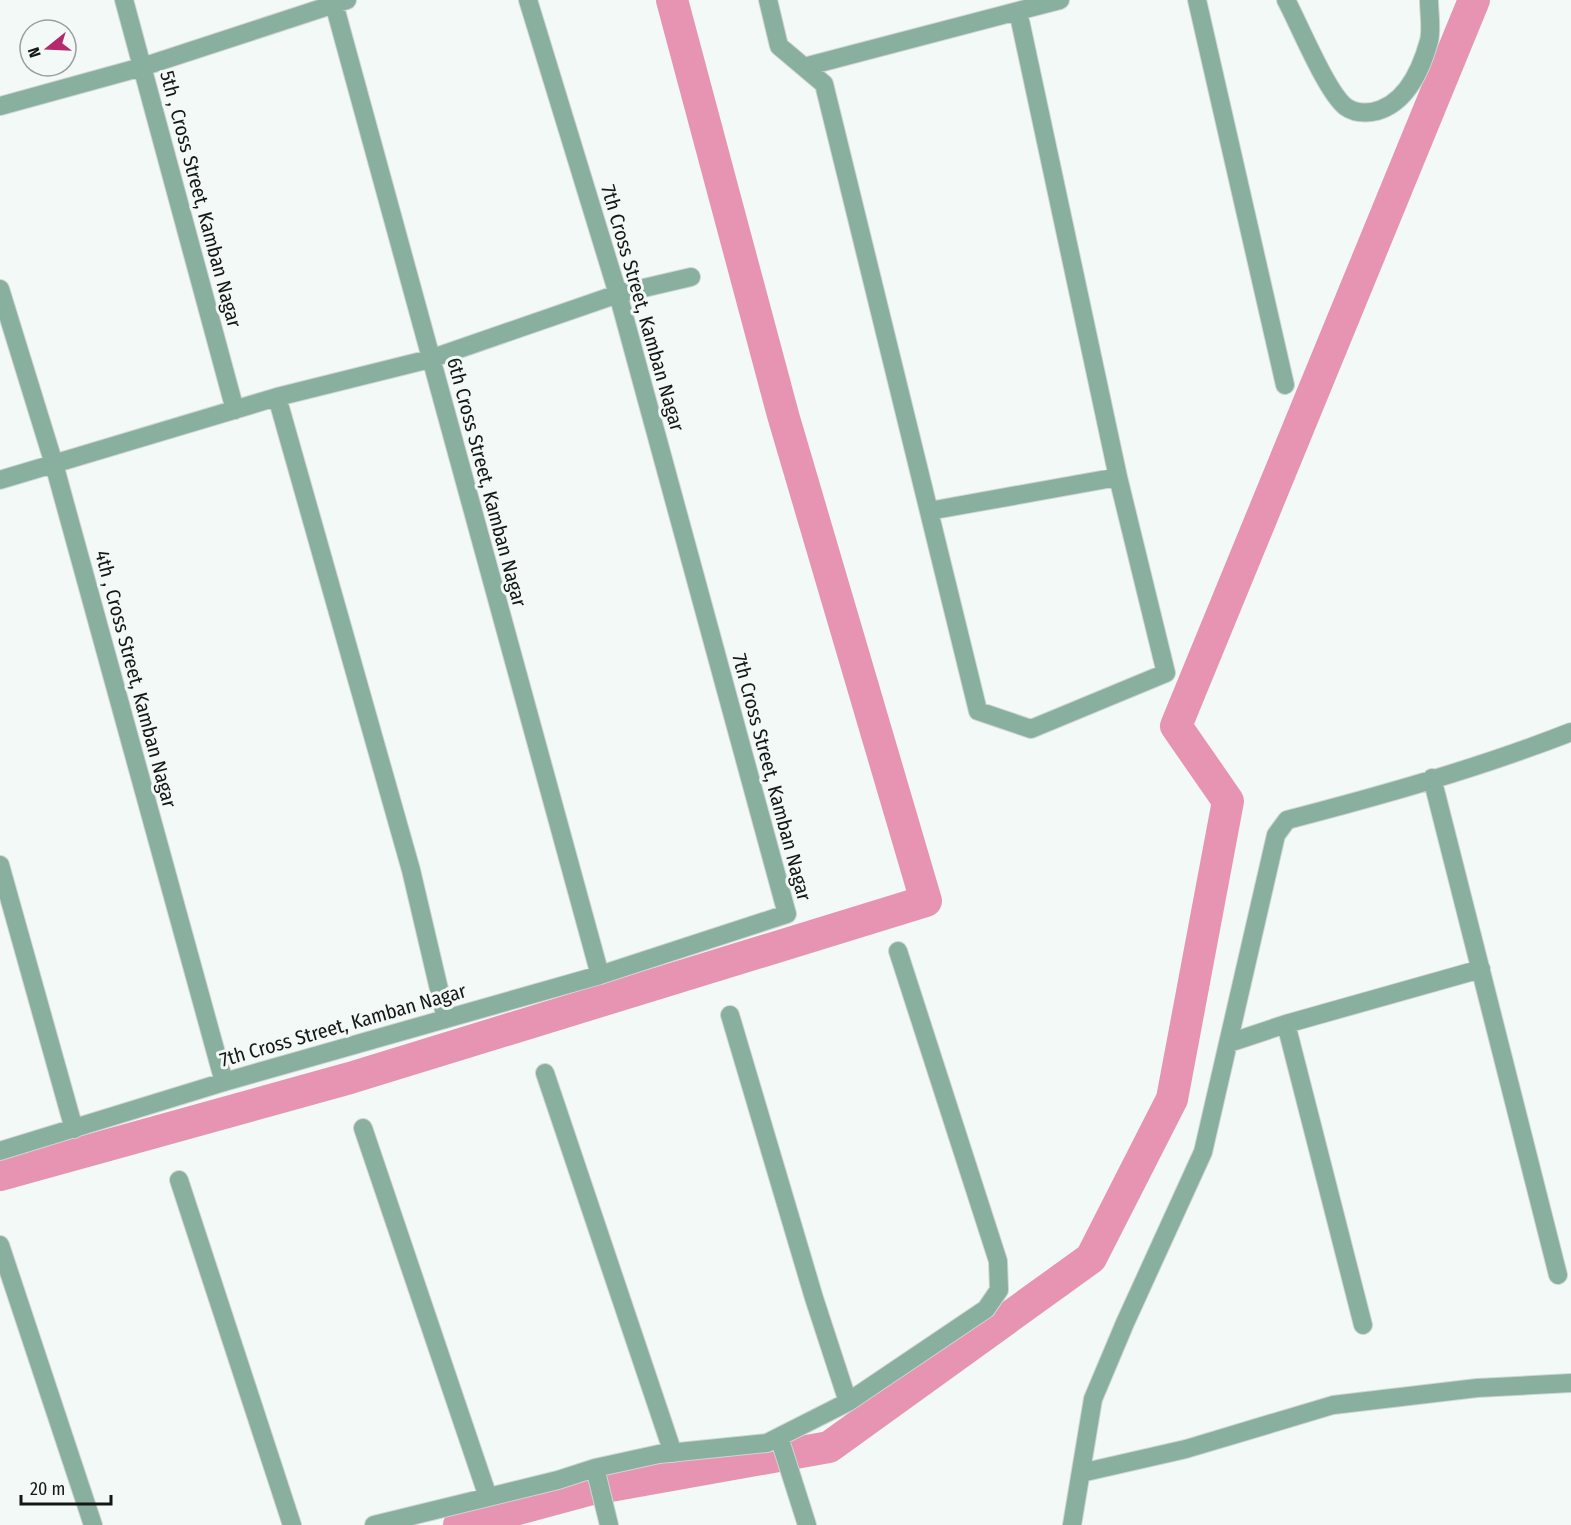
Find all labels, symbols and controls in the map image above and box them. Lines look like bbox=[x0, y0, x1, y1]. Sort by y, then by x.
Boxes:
north arrow bbox=[18, 18, 78, 78]
text: N bbox=[24, 45, 45, 60]
street label: 5th , Cross Street, Kamban Nagar bbox=[155, 68, 247, 330]
street label: 7th Cross Street, Kamban Nagar bbox=[596, 182, 690, 434]
street label: 6th Cross Street, Kamban Nagar bbox=[442, 355, 532, 609]
street label: 4th , Cross Street, Kamban Nagar bbox=[90, 548, 182, 810]
street label: 7th Cross Street, Kamban Nagar bbox=[727, 651, 817, 903]
street label: 7th Cross Street, Kamban Nagar bbox=[217, 978, 469, 1072]
scale bar bbox=[21, 1468, 111, 1506]
text: 20 m bbox=[30, 1478, 65, 1500]

